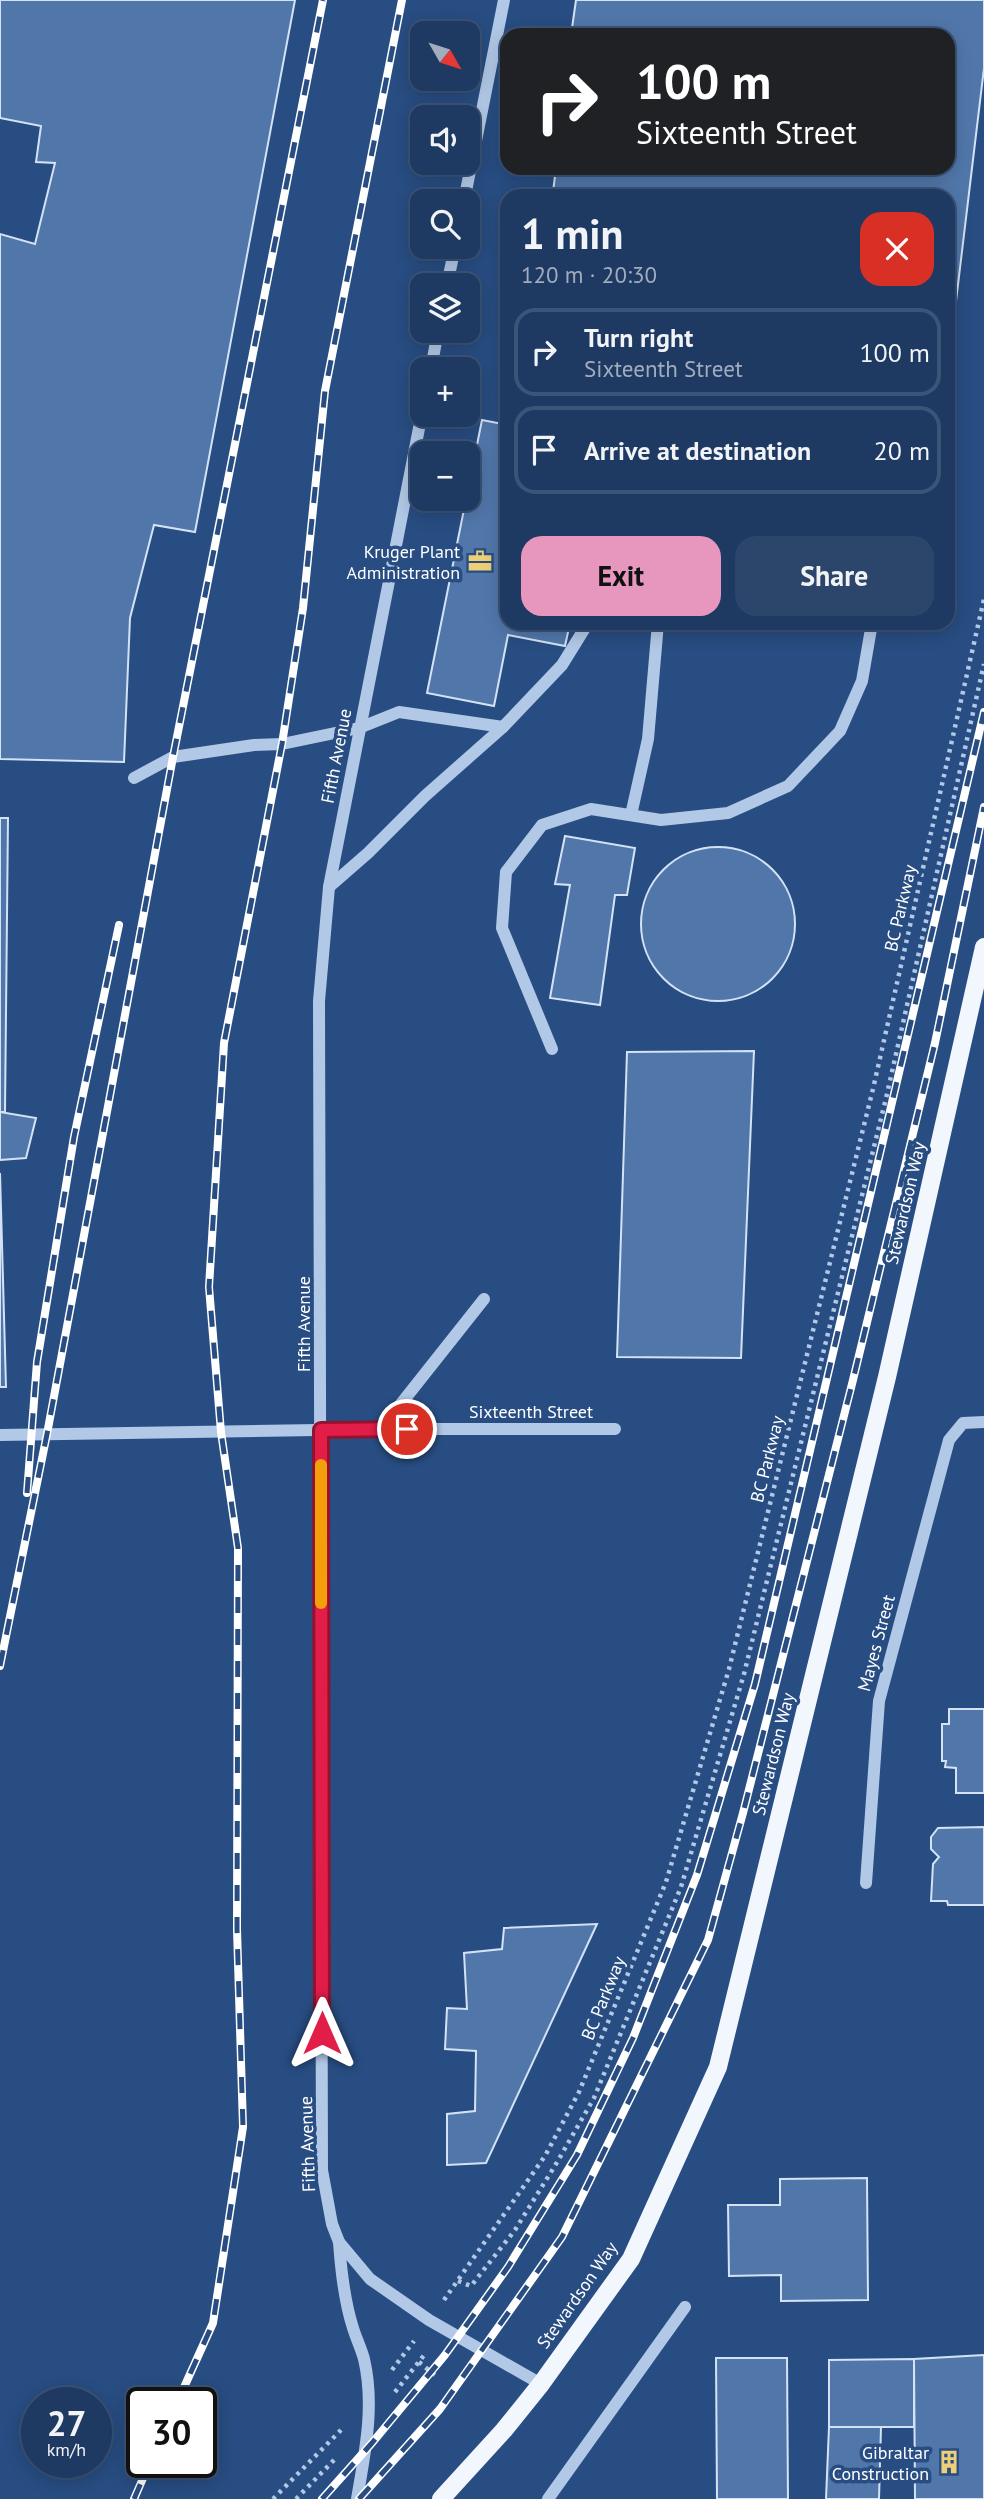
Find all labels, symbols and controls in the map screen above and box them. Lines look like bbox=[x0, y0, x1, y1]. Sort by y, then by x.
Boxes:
north arrow bbox=[410, 21, 480, 91]
map controls bbox=[410, 21, 480, 511]
text: 100 m bbox=[636, 49, 771, 113]
icon: right bbox=[521, 56, 612, 147]
button: sound bbox=[410, 105, 480, 175]
text: Sixteenth Street bbox=[636, 111, 857, 153]
button: search bbox=[410, 189, 480, 259]
text: 1 min bbox=[521, 206, 623, 261]
button: close bbox=[860, 212, 934, 286]
text: 120 m · 20:30 bbox=[521, 260, 657, 289]
button: layers bbox=[410, 273, 480, 343]
text: Turn right bbox=[584, 321, 693, 354]
icon: right bbox=[525, 333, 563, 371]
text: 100 m bbox=[859, 336, 930, 369]
text: Sixteenth Street bbox=[584, 354, 743, 383]
button: + bbox=[410, 357, 480, 427]
icon: arrive bbox=[525, 431, 563, 469]
text: Arrive at destination bbox=[584, 434, 811, 467]
text: 20 m bbox=[874, 434, 930, 467]
button: − bbox=[410, 441, 480, 511]
button: Exit bbox=[521, 536, 721, 616]
button: Share bbox=[735, 536, 934, 616]
place label: Kruger Plant Administration bbox=[347, 540, 460, 584]
office icon: Kruger Plant Administration bbox=[466, 547, 494, 575]
street label: Fifth Avenue bbox=[316, 707, 356, 805]
street label: BC Parkway bbox=[879, 862, 921, 954]
street label: Stewardson Way bbox=[880, 1139, 930, 1267]
street label: Fifth Avenue bbox=[292, 1276, 315, 1372]
pin bbox=[377, 1399, 437, 1459]
street label: Sixteenth Street bbox=[469, 1400, 593, 1423]
icon: arrive bbox=[388, 1410, 426, 1448]
street label: BC Parkway bbox=[745, 1413, 789, 1505]
street label: Mayes Street bbox=[852, 1592, 900, 1694]
street label: Stewardson Way bbox=[747, 1690, 799, 1818]
street label: BC Parkway bbox=[576, 1952, 630, 2043]
position arrow bbox=[285, 1996, 359, 2070]
street label: Fifth Avenue bbox=[294, 2096, 320, 2192]
street label: Stewardson Way bbox=[532, 2237, 623, 2353]
speed limit sign: 30 bbox=[126, 2387, 217, 2478]
text: 27 bbox=[47, 2400, 86, 2446]
text: km/h bbox=[47, 2438, 86, 2461]
place label: Gibraltar Construction bbox=[832, 2441, 929, 2485]
building icon: Gibraltar Construction bbox=[935, 2448, 963, 2476]

